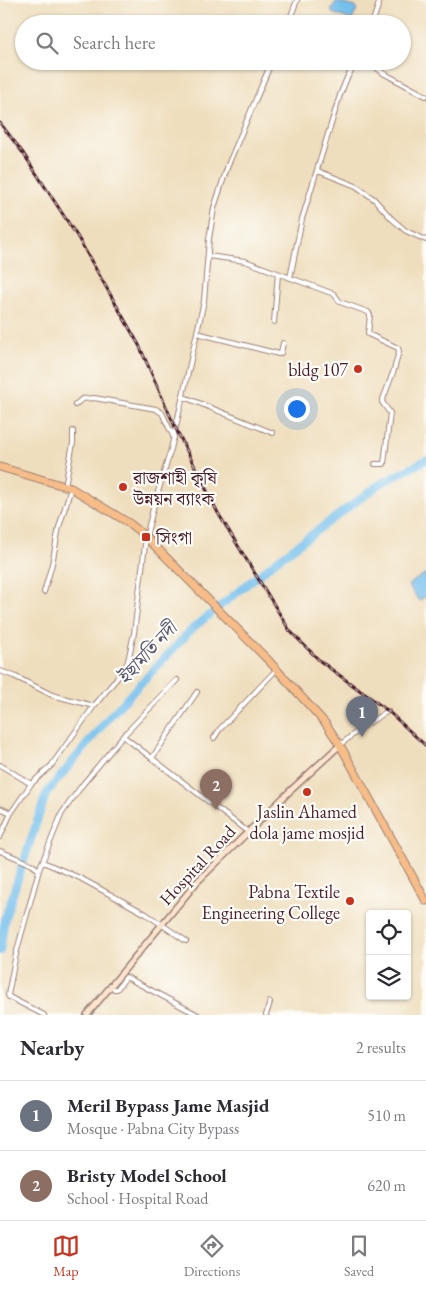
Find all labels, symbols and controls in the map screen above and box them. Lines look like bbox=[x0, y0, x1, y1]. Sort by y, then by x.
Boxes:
search box bbox=[15, 15, 411, 70]
icon: search bbox=[33, 29, 61, 57]
text: Search here bbox=[73, 30, 155, 55]
place label: bldg 107 bbox=[288, 358, 348, 381]
marker: bldg 107 bbox=[352, 363, 364, 375]
your location bbox=[284, 396, 310, 422]
place label: রাজশাহী কৃষি উন্নয়ন ব্যাংক bbox=[132, 466, 218, 510]
marker: রাজশাহী কৃষি উন্নয়ন ব্যাংক bbox=[117, 481, 129, 493]
place label: সিংগা bbox=[155, 526, 192, 549]
marker: সিংগা bbox=[140, 531, 152, 543]
water label: ইছামতি নদী bbox=[112, 615, 184, 689]
pin: 1 bbox=[346, 696, 378, 737]
pin: 2 bbox=[200, 769, 232, 810]
marker: Jaslin Ahamed dola jame mosjid bbox=[301, 786, 313, 798]
place label: Jaslin Ahamed dola jame mosjid bbox=[249, 800, 365, 844]
street label: Hospital Road bbox=[154, 819, 241, 910]
place label: Pabna Textile Engineering College bbox=[201, 880, 340, 924]
marker: Pabna Textile Engineering College bbox=[344, 895, 356, 907]
map controls bbox=[366, 910, 411, 1000]
button: locate bbox=[366, 910, 411, 955]
button: layers bbox=[366, 955, 411, 1000]
text: Nearby bbox=[20, 1034, 84, 1061]
text: 2 results bbox=[356, 1037, 406, 1058]
text: Meril Bypass Jame Masjid bbox=[67, 1093, 269, 1118]
text: 1 bbox=[32, 1105, 40, 1126]
text: 510 m bbox=[367, 1105, 406, 1126]
text: Mosque · Pabna City Bypass bbox=[67, 1118, 239, 1139]
text: Bristy Model School bbox=[67, 1163, 227, 1188]
text: 2 bbox=[32, 1175, 40, 1196]
text: 620 m bbox=[367, 1175, 406, 1196]
text: School · Hospital Road bbox=[67, 1188, 208, 1209]
tab: Map bbox=[52, 1232, 80, 1280]
tab: Directions bbox=[184, 1232, 240, 1280]
tab: Saved bbox=[344, 1232, 374, 1280]

